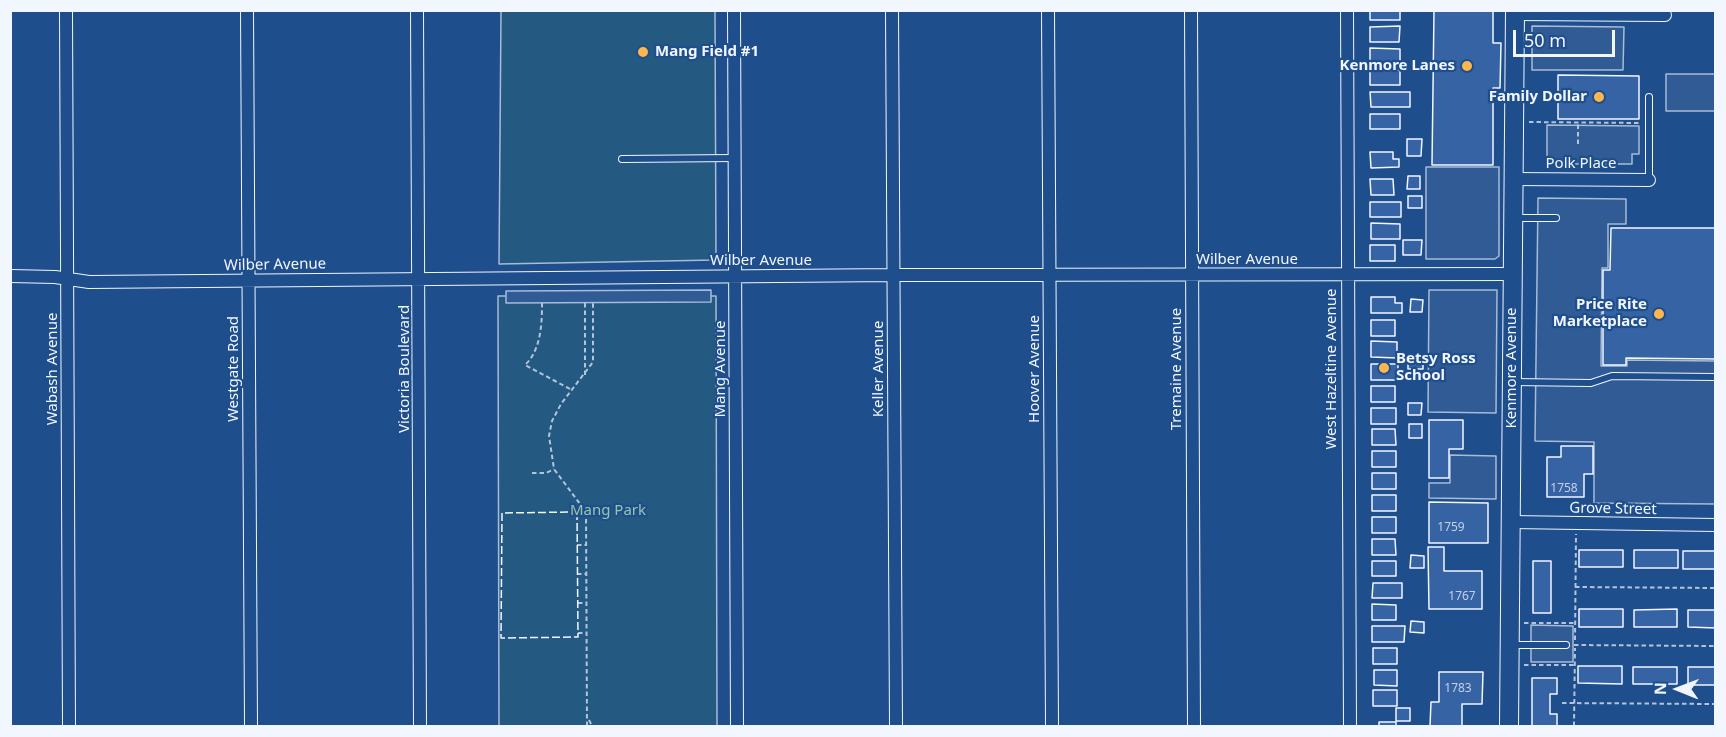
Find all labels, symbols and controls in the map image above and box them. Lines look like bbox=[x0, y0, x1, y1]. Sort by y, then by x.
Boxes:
scale bar bbox=[1516, 18, 1618, 56]
text: 50 m bbox=[1524, 28, 1566, 52]
place label: Mang Field #1 bbox=[655, 43, 759, 61]
marker: Mang Field #1 bbox=[636, 45, 650, 59]
place label: Kenmore Lanes bbox=[1339, 57, 1455, 75]
marker: Kenmore Lanes bbox=[1460, 59, 1474, 73]
place label: Family Dollar bbox=[1489, 88, 1587, 106]
marker: Family Dollar bbox=[1592, 90, 1606, 104]
street label: Polk Place bbox=[1546, 155, 1616, 173]
street label: Wilber Avenue bbox=[1196, 251, 1298, 269]
street label: Wilber Avenue bbox=[710, 252, 812, 270]
street label: Wilber Avenue bbox=[224, 255, 326, 275]
street label: West Hazeltine Avenue bbox=[1323, 288, 1341, 450]
place label: Price Rite Marketplace bbox=[1553, 296, 1647, 331]
street label: Victoria Boulevard bbox=[396, 305, 414, 433]
street label: Kenmore Avenue bbox=[1503, 307, 1521, 429]
marker: Price Rite Marketplace bbox=[1652, 307, 1666, 321]
street label: Tremaine Avenue bbox=[1168, 308, 1186, 430]
street label: Wabash Avenue bbox=[44, 313, 62, 425]
street label: Hoover Avenue bbox=[1026, 315, 1044, 423]
street label: Westgate Road bbox=[225, 316, 243, 422]
street label: Mang Avenue bbox=[712, 320, 730, 418]
street label: Keller Avenue bbox=[870, 321, 888, 417]
place label: Betsy Ross School bbox=[1396, 350, 1476, 385]
marker: Betsy Ross School bbox=[1377, 361, 1391, 375]
house number: 1758 bbox=[1550, 482, 1578, 496]
street label: Grove Street bbox=[1569, 499, 1657, 519]
park label: Mang Park bbox=[570, 502, 646, 520]
house number: 1759 bbox=[1437, 521, 1465, 535]
house number: 1767 bbox=[1448, 590, 1476, 604]
north arrow bbox=[1648, 659, 1708, 719]
house number: 1783 bbox=[1444, 682, 1472, 696]
text: N bbox=[1649, 682, 1671, 695]

